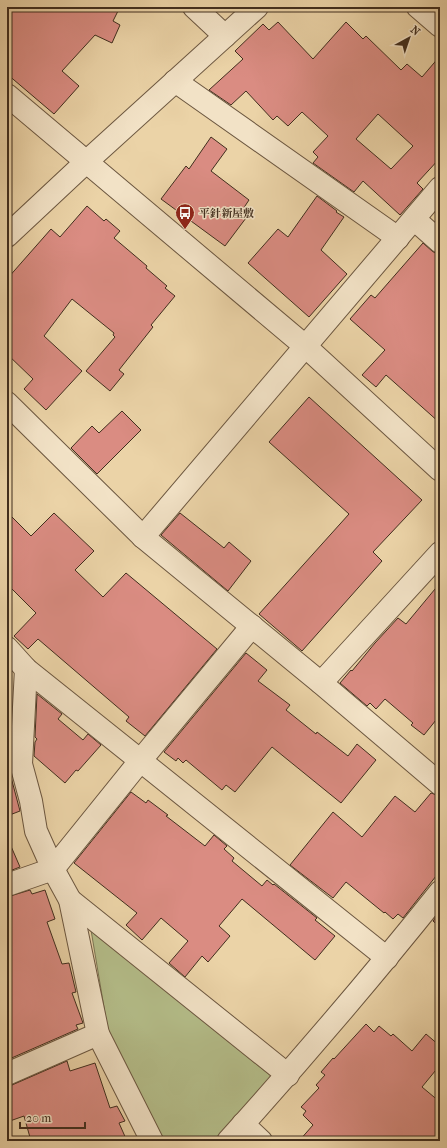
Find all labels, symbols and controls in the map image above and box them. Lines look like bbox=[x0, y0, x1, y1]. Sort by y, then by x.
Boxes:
north arrow bbox=[389, 18, 429, 58]
text: N bbox=[408, 23, 423, 39]
bus stop icon: 平針新屋敷 bbox=[174, 202, 196, 230]
place label: 平針新屋敷 bbox=[199, 207, 254, 220]
scale bar bbox=[20, 1104, 85, 1130]
text: 20 m bbox=[26, 1111, 51, 1125]

